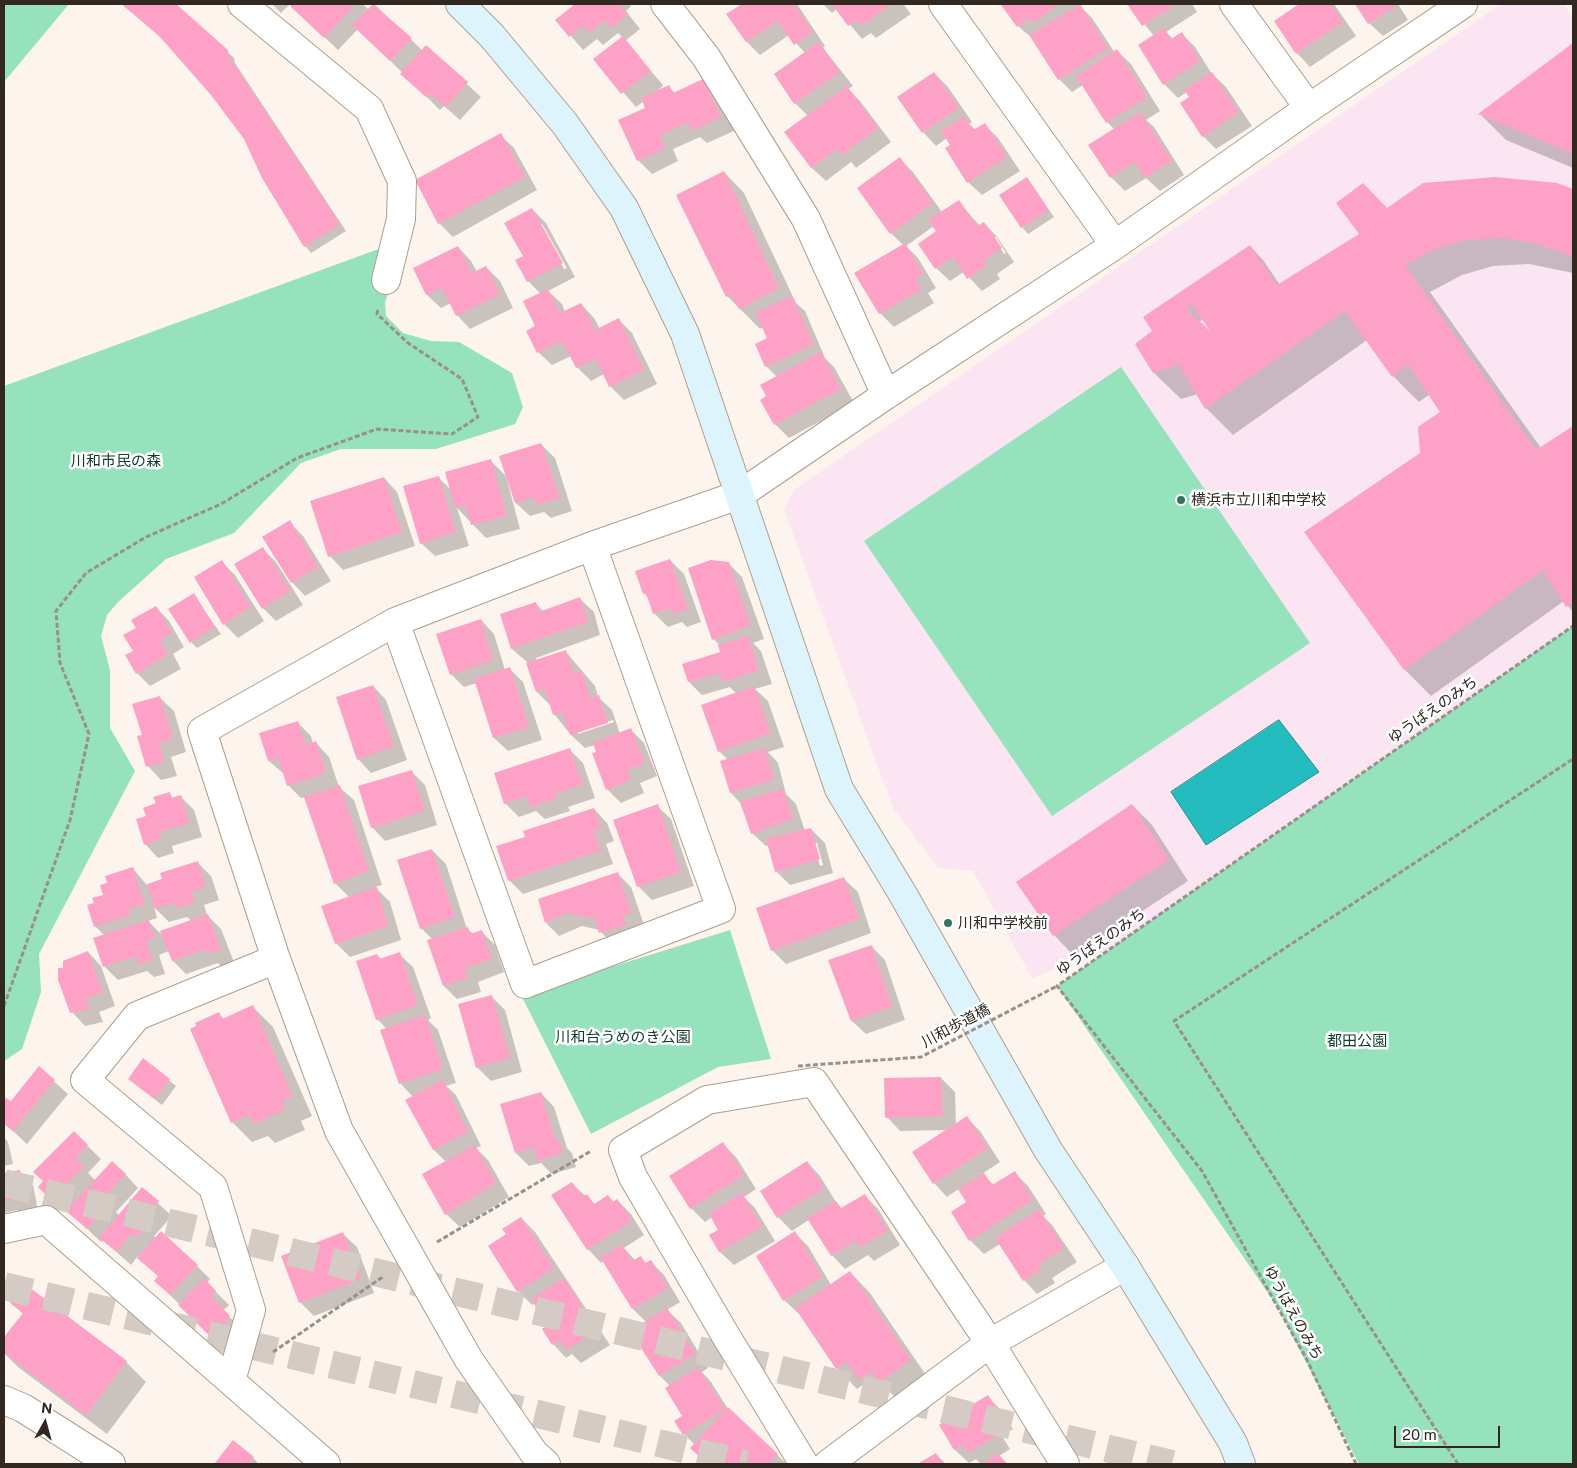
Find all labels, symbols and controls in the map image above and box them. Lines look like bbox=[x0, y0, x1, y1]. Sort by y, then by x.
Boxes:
park label: 川和市民の森 bbox=[71, 452, 161, 470]
place label: 横浜市立川和中学校 bbox=[1191, 491, 1326, 509]
marker: 横浜市立川和中学校 bbox=[1175, 494, 1187, 506]
street label: ゆうばえのみち bbox=[1385, 673, 1481, 747]
street label: ゆうばえのみち bbox=[1053, 905, 1149, 979]
place label: 川和中学校前 bbox=[958, 914, 1048, 932]
marker: 川和中学校前 bbox=[942, 917, 954, 929]
street label: 川和歩道橋 bbox=[919, 1000, 993, 1052]
park label: 川和台うめのき公園 bbox=[556, 1028, 690, 1046]
park label: 都田公園 bbox=[1327, 1032, 1387, 1050]
street label: ゆうばえのみち bbox=[1260, 1263, 1326, 1363]
north arrow bbox=[20, 1398, 70, 1448]
text: N bbox=[40, 1400, 53, 1417]
scale bar bbox=[1397, 1416, 1503, 1448]
text: 20 m bbox=[1402, 1426, 1437, 1443]

